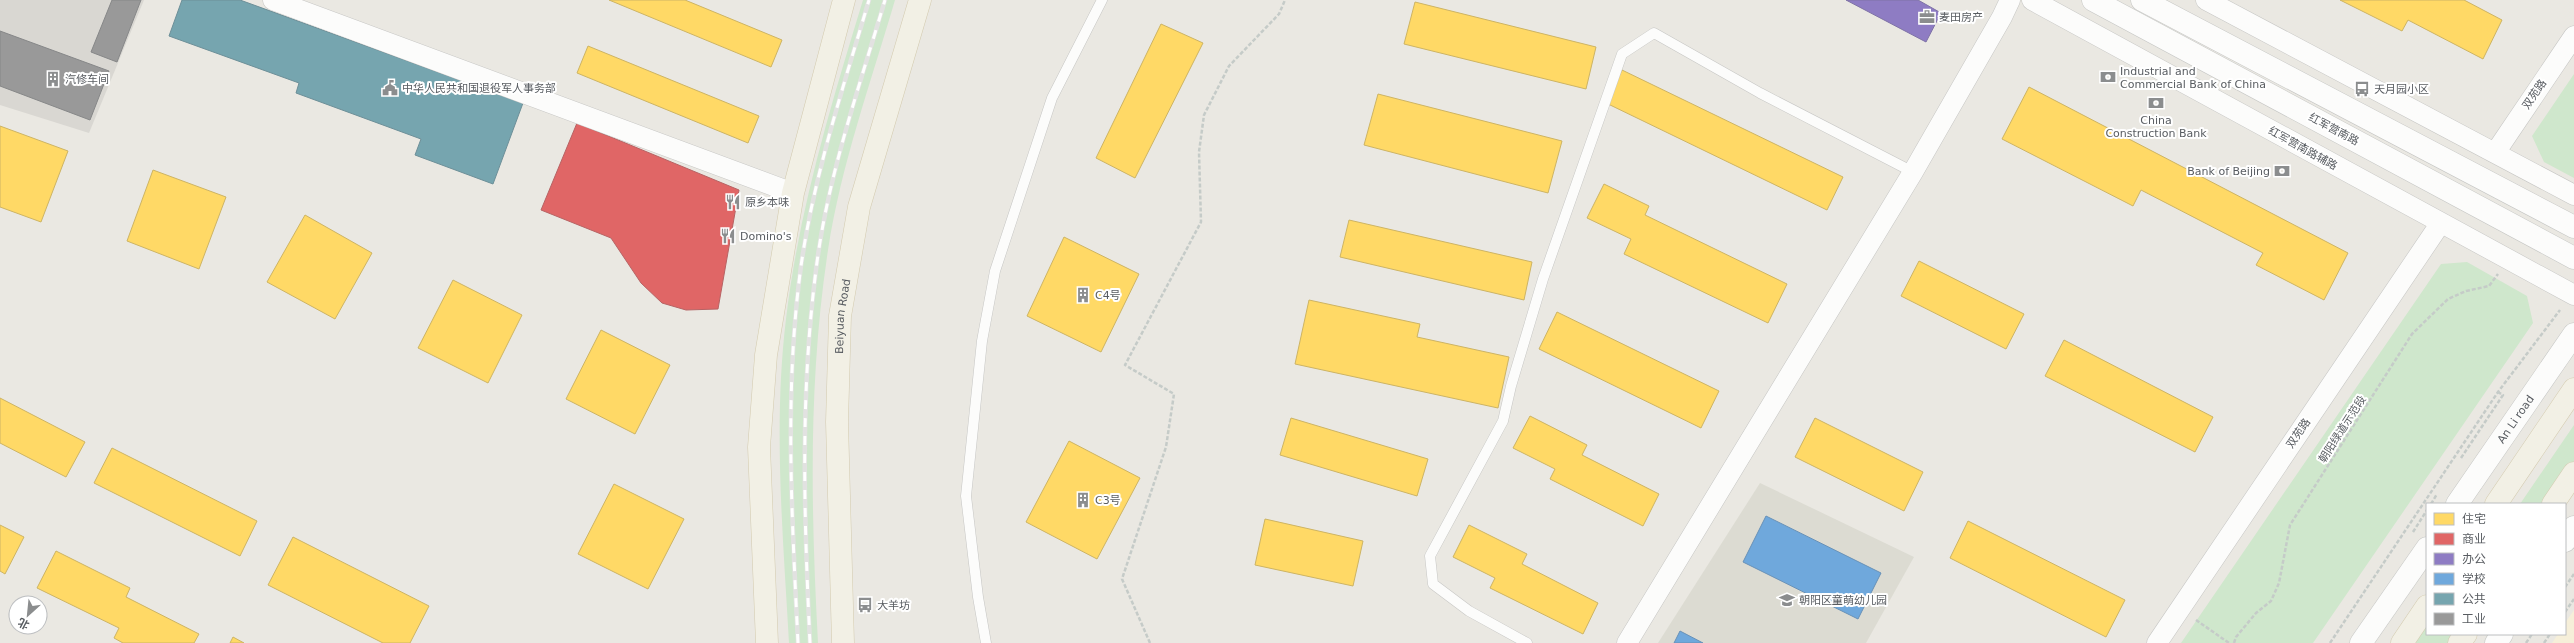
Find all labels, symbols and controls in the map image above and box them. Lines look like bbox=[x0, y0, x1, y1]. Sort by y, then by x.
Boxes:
office icon: 麦田房产 bbox=[1918, 8, 1936, 26]
place label: 麦田房产 bbox=[1939, 11, 1983, 24]
place label: Industrial and Commercial Bank of China bbox=[2120, 65, 2266, 91]
bank icon: Industrial and Commercial Bank of China bbox=[2099, 68, 2117, 86]
building icon: 汽修车间 bbox=[44, 70, 62, 88]
place label: 汽修车间 bbox=[65, 73, 109, 86]
street label: 双苑路 bbox=[2520, 77, 2549, 112]
public building icon: 中华人民共和国退役军人事务部 bbox=[381, 79, 399, 97]
bus stop icon: 天月园小区 bbox=[2353, 80, 2371, 98]
place label: 中华人民共和国退役军人事务部 bbox=[402, 82, 556, 95]
place label: 天月园小区 bbox=[2374, 83, 2429, 96]
bank icon: China Construction Bank bbox=[2147, 94, 2165, 112]
street label: 红军营南路 bbox=[2306, 111, 2361, 148]
place label: China Construction Bank bbox=[2105, 114, 2207, 140]
street label: 红军营南路辅路 bbox=[2266, 124, 2340, 173]
bank icon: Bank of Beijing bbox=[2273, 162, 2291, 180]
place label: Bank of Beijing bbox=[2187, 165, 2270, 178]
restaurant icon: 原乡本味 bbox=[724, 193, 742, 211]
place label: 原乡本味 bbox=[745, 196, 789, 209]
restaurant icon: Domino's bbox=[719, 227, 737, 245]
place label: Domino's bbox=[740, 230, 792, 243]
street label: Beiyuan Road bbox=[833, 278, 853, 354]
building icon: C4号 bbox=[1074, 286, 1092, 304]
place label: C4号 bbox=[1095, 289, 1121, 302]
street label: 朝阳绿道示范段 bbox=[2316, 393, 2369, 465]
street label: An Li road bbox=[2495, 393, 2537, 446]
street label: 双苑路 bbox=[2284, 416, 2313, 451]
building icon: C3号 bbox=[1074, 491, 1092, 509]
place label: C3号 bbox=[1095, 494, 1121, 507]
legend bbox=[2426, 503, 2566, 635]
text: 住宅 bbox=[2462, 512, 2486, 526]
text: 商业 bbox=[2462, 532, 2486, 546]
text: 办公 bbox=[2462, 552, 2486, 566]
text: 学校 bbox=[2462, 572, 2486, 586]
school or university icon: 朝阳区童萌幼儿园 bbox=[1778, 591, 1796, 609]
text: 公共 bbox=[2462, 592, 2486, 606]
place label: 朝阳区童萌幼儿园 bbox=[1799, 594, 1887, 607]
north arrow bbox=[8, 595, 48, 635]
bus stop icon: 大羊坊 bbox=[856, 596, 874, 614]
place label: 大羊坊 bbox=[877, 599, 910, 612]
text: 工业 bbox=[2462, 612, 2486, 626]
text: 北 bbox=[16, 615, 32, 632]

